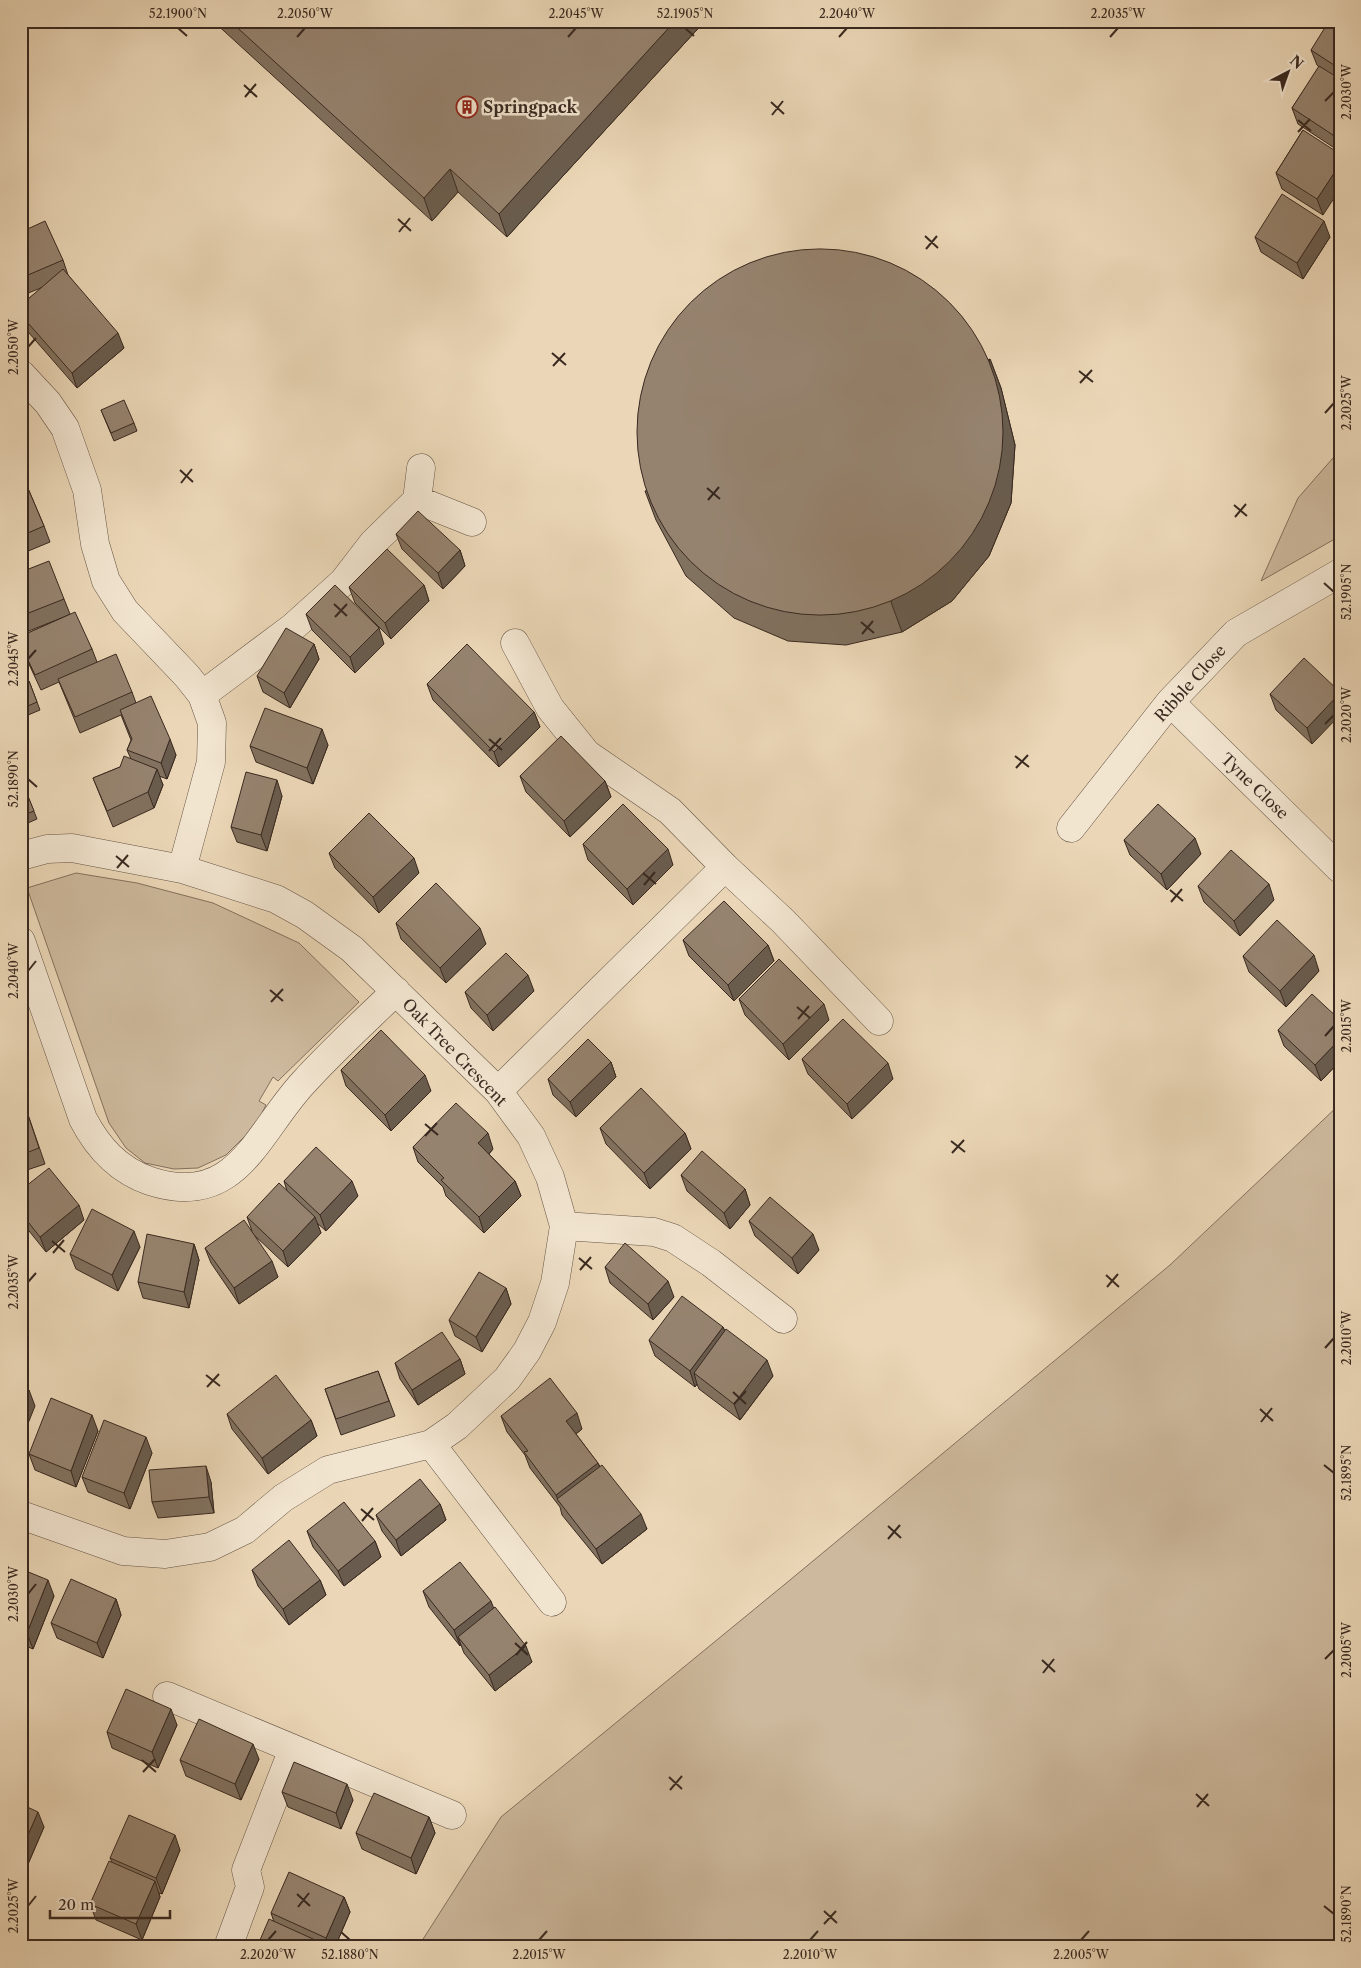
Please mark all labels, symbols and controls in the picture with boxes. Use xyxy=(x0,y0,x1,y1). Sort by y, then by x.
text: 52.1900°N xyxy=(149,6,207,21)
text: 2.2050°W xyxy=(277,6,334,21)
text: 2.2045°W xyxy=(548,6,604,21)
text: 52.1905°N xyxy=(657,6,713,21)
text: 2.2040°W xyxy=(819,6,876,21)
text: 2.2035°W xyxy=(1091,6,1146,21)
north arrow xyxy=(1264,48,1314,98)
text: N xyxy=(1286,51,1307,73)
text: 2.2030°W xyxy=(1339,63,1354,120)
building icon: Springpack xyxy=(455,95,479,119)
place label: Springpack xyxy=(483,97,577,117)
text: 2.2050°W xyxy=(6,318,21,375)
text: 2.2025°W xyxy=(1339,375,1354,431)
text: 52.1905°N xyxy=(1339,564,1354,620)
text: 2.2045°W xyxy=(6,631,21,687)
street label: Ribble Close xyxy=(1150,640,1230,726)
text: 2.2020°W xyxy=(1339,686,1354,743)
street label: Tyne Close xyxy=(1217,749,1293,823)
text: 52.1890°N xyxy=(6,750,21,808)
text: 2.2040°W xyxy=(6,942,21,999)
street label: Oak Tree Crescent xyxy=(398,994,512,1110)
text: 2.2015°W xyxy=(1339,999,1354,1053)
text: 2.2035°W xyxy=(6,1254,21,1309)
text: 2.2010°W xyxy=(1339,1310,1354,1365)
text: 52.1895°N xyxy=(1339,1445,1354,1501)
text: 2.2030°W xyxy=(6,1565,21,1622)
text: 2.2005°W xyxy=(1339,1621,1354,1678)
text: 2.2025°W xyxy=(6,1878,21,1934)
text: 52.1890°N xyxy=(1339,1885,1354,1943)
scale bar xyxy=(50,1888,170,1920)
text: 20 m xyxy=(58,1895,94,1914)
text: 2.2020°W xyxy=(240,1947,297,1962)
text: 52.1880°N xyxy=(321,1947,379,1962)
text: 2.2015°W xyxy=(512,1947,566,1962)
text: 2.2010°W xyxy=(783,1947,838,1962)
text: 2.2005°W xyxy=(1053,1947,1110,1962)

